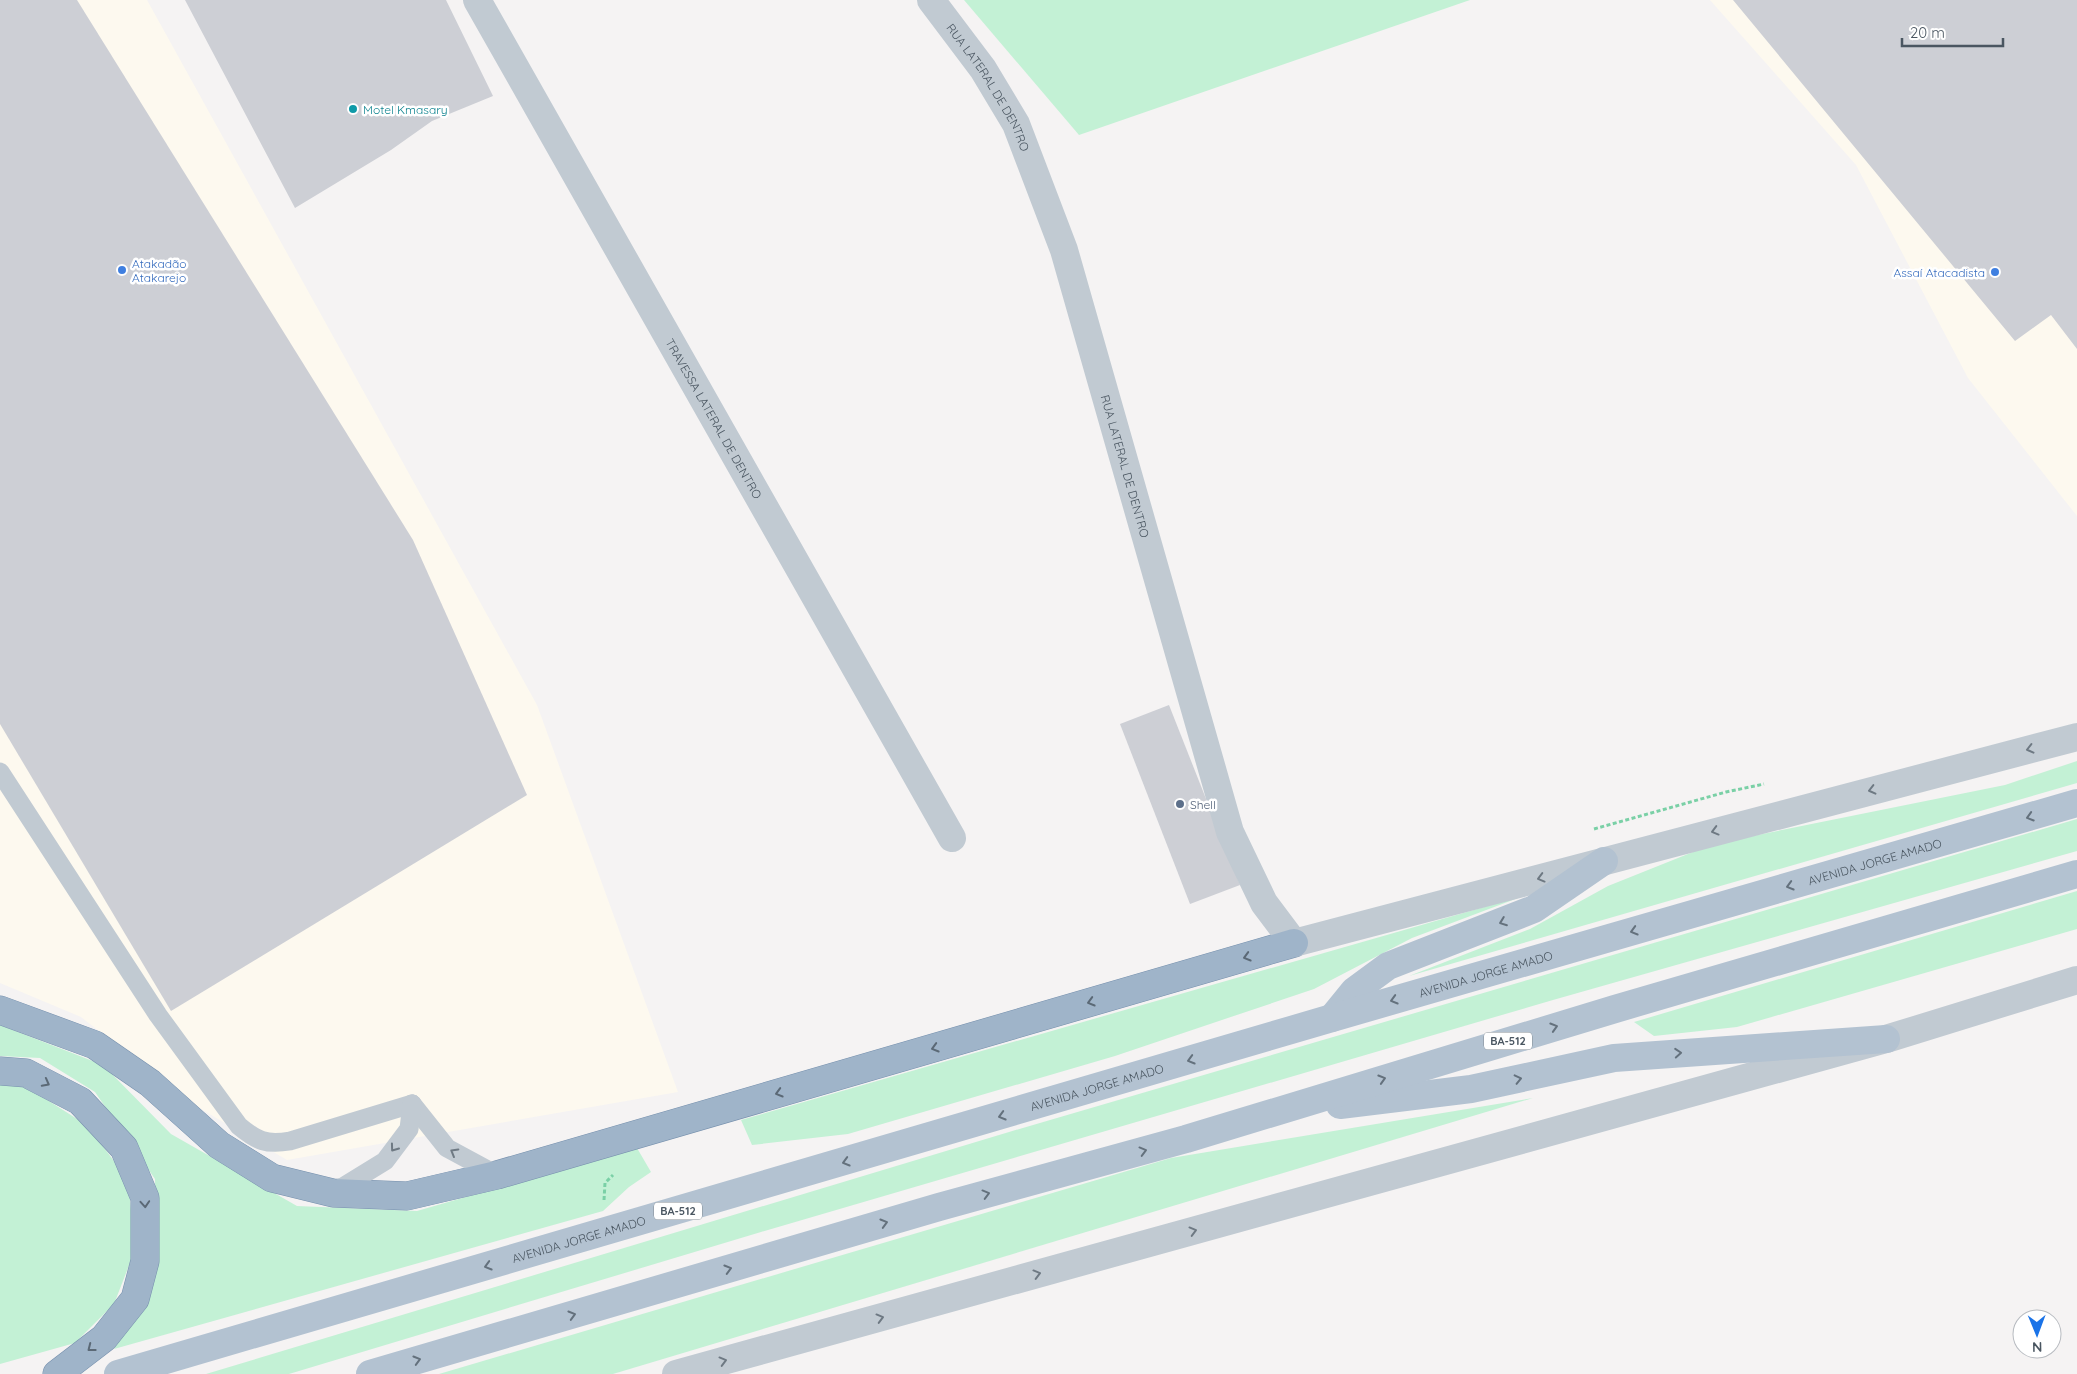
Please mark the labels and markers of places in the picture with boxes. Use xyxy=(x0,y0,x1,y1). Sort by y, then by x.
place label: Motel Kmasary xyxy=(363,102,448,117)
marker: Motel Kmasary xyxy=(347,103,359,115)
place label: Atakadão Atakarejo xyxy=(132,256,186,285)
marker: Atakadão Atakarejo xyxy=(116,264,128,276)
place label: Assaí Atacadista xyxy=(1893,265,1985,280)
marker: Assaí Atacadista xyxy=(1989,266,2001,278)
place label: Shell xyxy=(1190,797,1216,812)
marker: Shell xyxy=(1174,798,1186,810)

